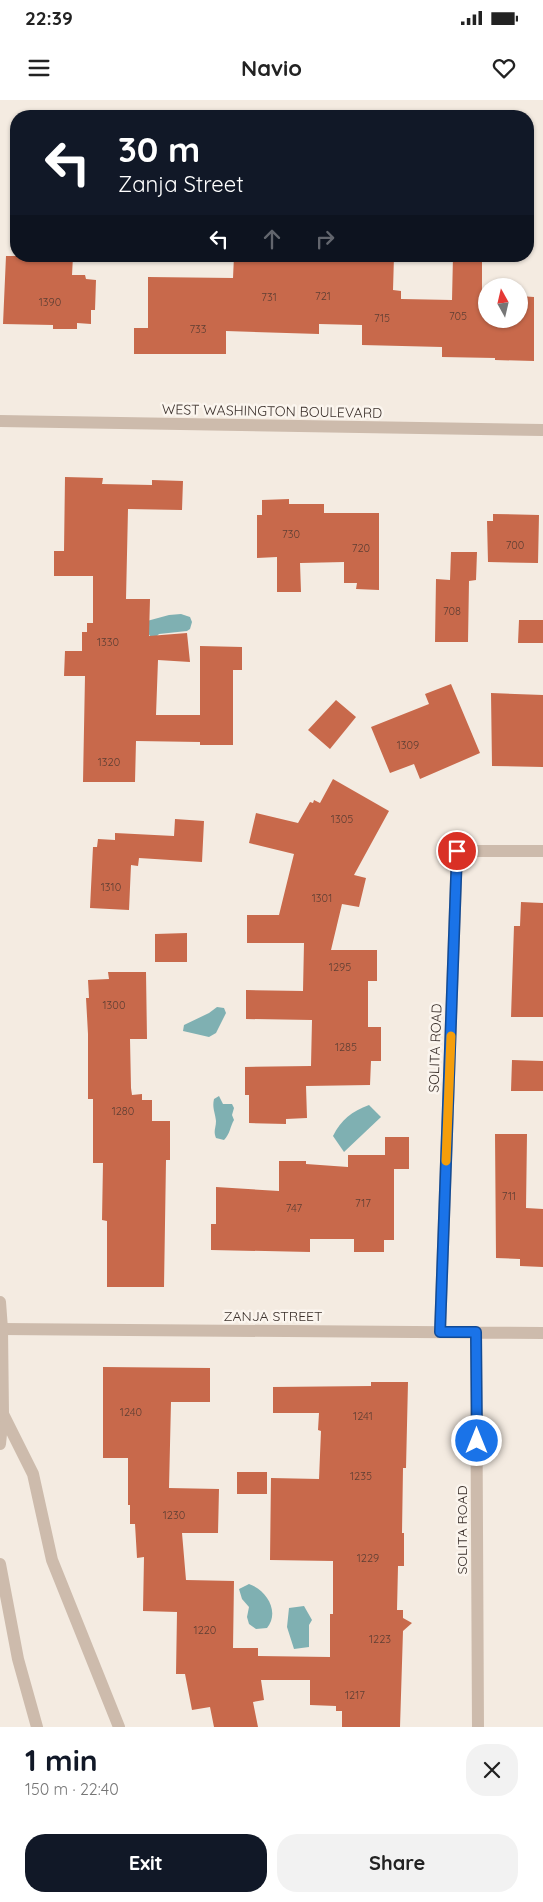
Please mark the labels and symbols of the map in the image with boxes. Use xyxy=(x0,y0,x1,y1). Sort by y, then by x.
north arrow xyxy=(478,278,528,328)
house number: 721 xyxy=(315,289,331,303)
house number: 731 xyxy=(261,290,277,304)
house number: 1390 xyxy=(39,295,61,309)
house number: 705 xyxy=(449,309,467,323)
house number: 715 xyxy=(374,311,390,325)
house number: 733 xyxy=(189,322,207,336)
street label: WEST WASHINGTON BOULEVARD xyxy=(162,400,382,422)
house number: 730 xyxy=(282,527,300,541)
house number: 700 xyxy=(506,538,524,552)
house number: 720 xyxy=(352,541,370,555)
house number: 708 xyxy=(443,604,461,618)
house number: 1330 xyxy=(97,635,119,649)
house number: 1309 xyxy=(397,738,419,752)
house number: 1320 xyxy=(98,755,120,769)
house number: 1305 xyxy=(331,812,353,826)
pin xyxy=(436,830,478,872)
house number: 1310 xyxy=(101,880,121,894)
house number: 1301 xyxy=(312,891,332,905)
house number: 1295 xyxy=(329,960,351,974)
house number: 1300 xyxy=(103,998,125,1012)
street label: SOLITA ROAD xyxy=(424,1003,446,1093)
house number: 1285 xyxy=(335,1040,357,1054)
house number: 1280 xyxy=(112,1104,134,1118)
house number: 711 xyxy=(502,1189,516,1203)
house number: 717 xyxy=(355,1196,371,1210)
house number: 747 xyxy=(286,1201,303,1215)
street label: ZANJA STREET xyxy=(223,1307,323,1325)
house number: 1240 xyxy=(120,1405,142,1419)
house number: 1241 xyxy=(353,1409,373,1423)
position arrow xyxy=(450,1414,502,1466)
house number: 1235 xyxy=(350,1469,372,1483)
street label: SOLITA ROAD xyxy=(453,1485,471,1575)
house number: 1230 xyxy=(163,1508,185,1522)
house number: 1229 xyxy=(357,1551,379,1565)
house number: 1220 xyxy=(194,1623,216,1637)
house number: 1223 xyxy=(369,1632,391,1646)
house number: 1217 xyxy=(345,1688,365,1702)

